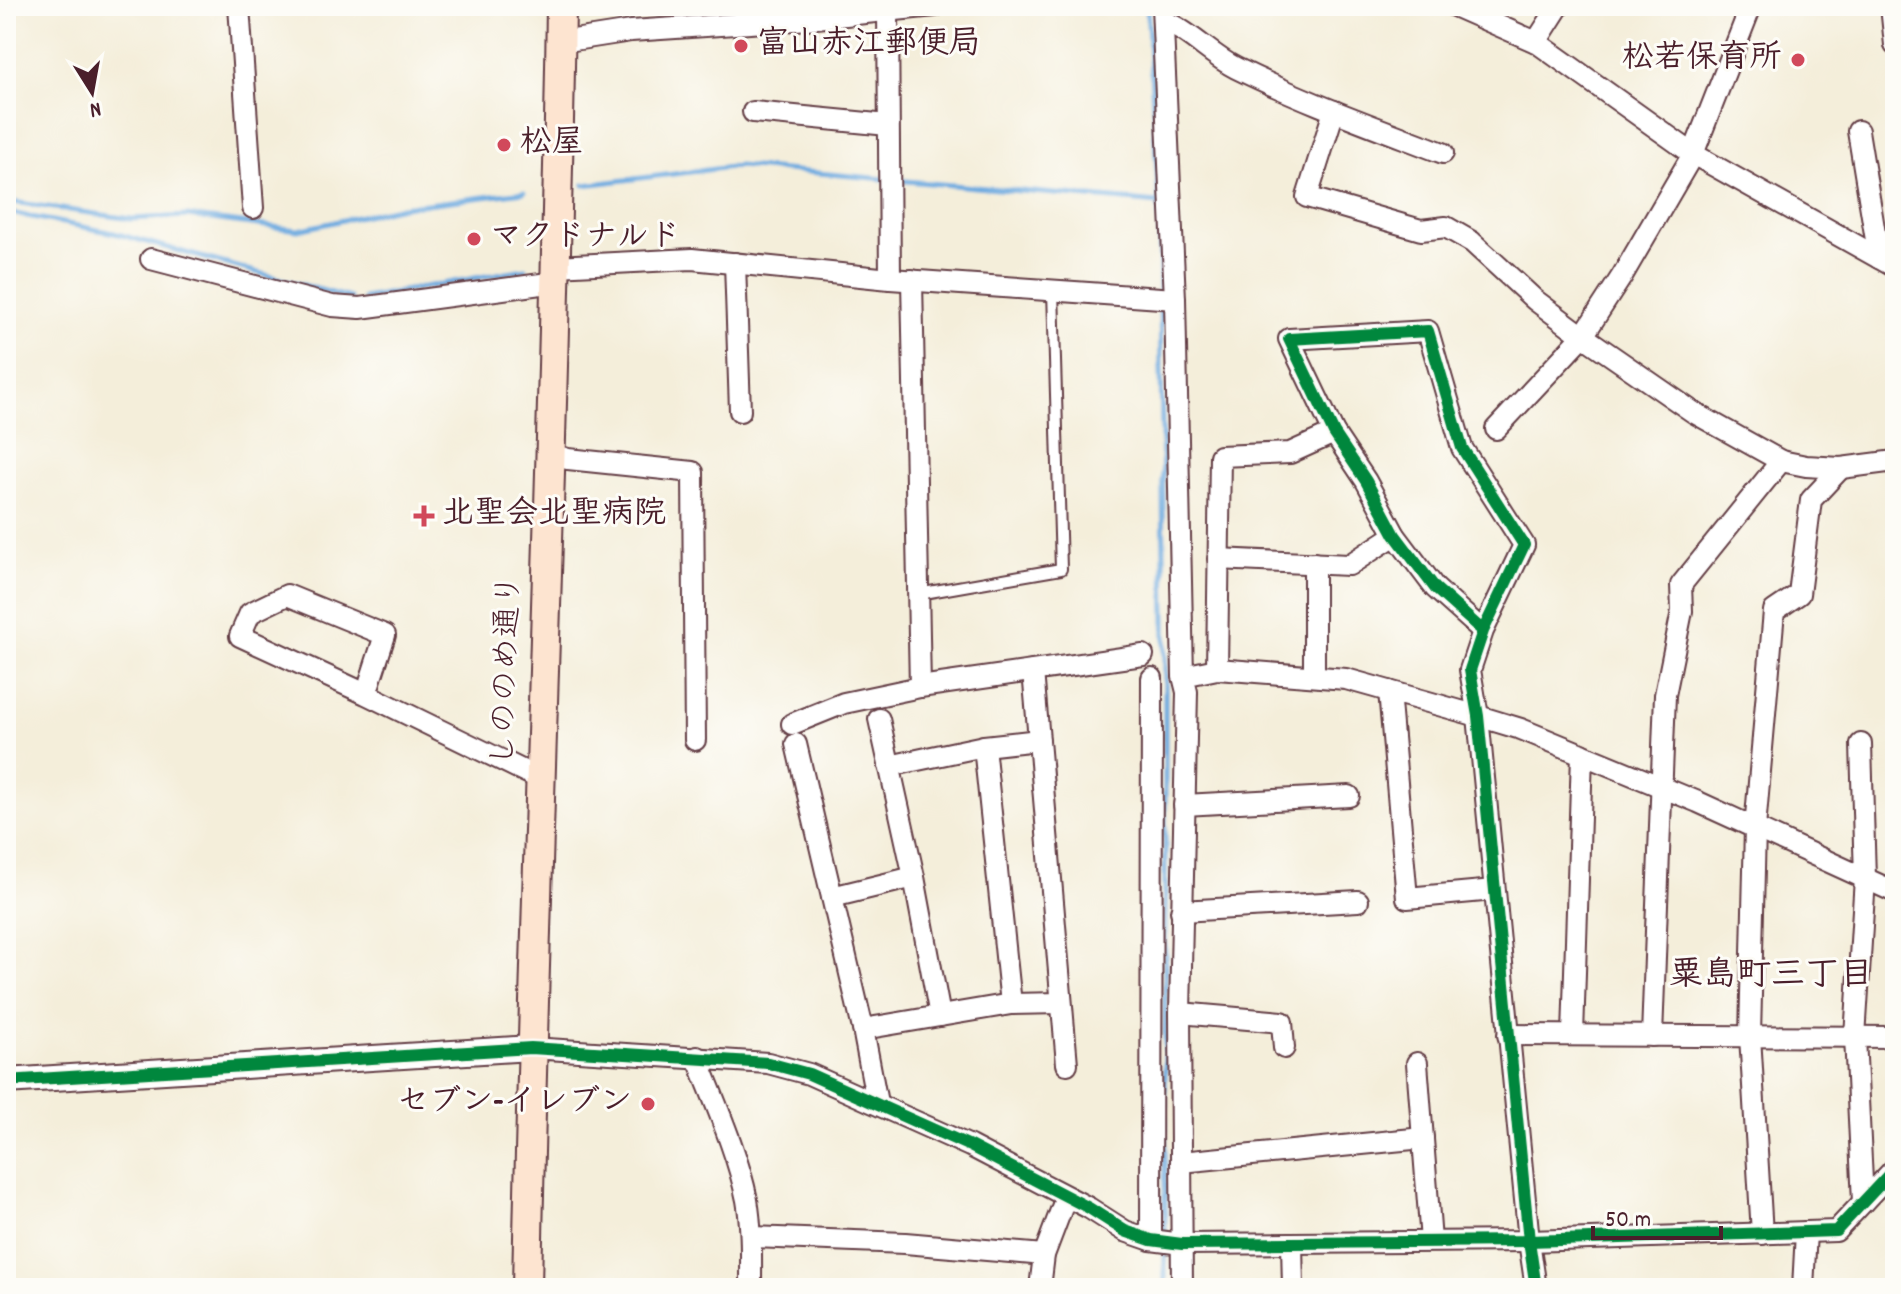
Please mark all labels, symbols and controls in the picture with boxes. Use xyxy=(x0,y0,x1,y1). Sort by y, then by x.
place label: 富山赤江郵便局 xyxy=(757,23,981,69)
marker: 富山赤江郵便局 xyxy=(732,37,750,55)
place label: 松若保育所 xyxy=(1622,37,1782,83)
marker: 松若保育所 xyxy=(1789,51,1807,69)
north arrow xyxy=(52,52,132,132)
text: N xyxy=(87,92,103,124)
place label: 松屋 xyxy=(520,122,584,168)
marker: 松屋 xyxy=(495,136,513,154)
place label: マクドナルド xyxy=(490,216,681,262)
marker: マクドナルド xyxy=(465,230,483,248)
place label: 北聖会北聖病院 xyxy=(442,493,666,539)
marker: 北聖会北聖病院 xyxy=(413,505,435,527)
street label: しののめ通り xyxy=(483,573,535,767)
district label: 粟島町三丁目 xyxy=(1669,953,1873,1002)
place label: セブン-イレブン xyxy=(397,1081,632,1127)
marker: セブン-イレブン xyxy=(639,1095,657,1113)
scale bar xyxy=(1593,1190,1721,1240)
text: 50 m xyxy=(1605,1204,1651,1238)

